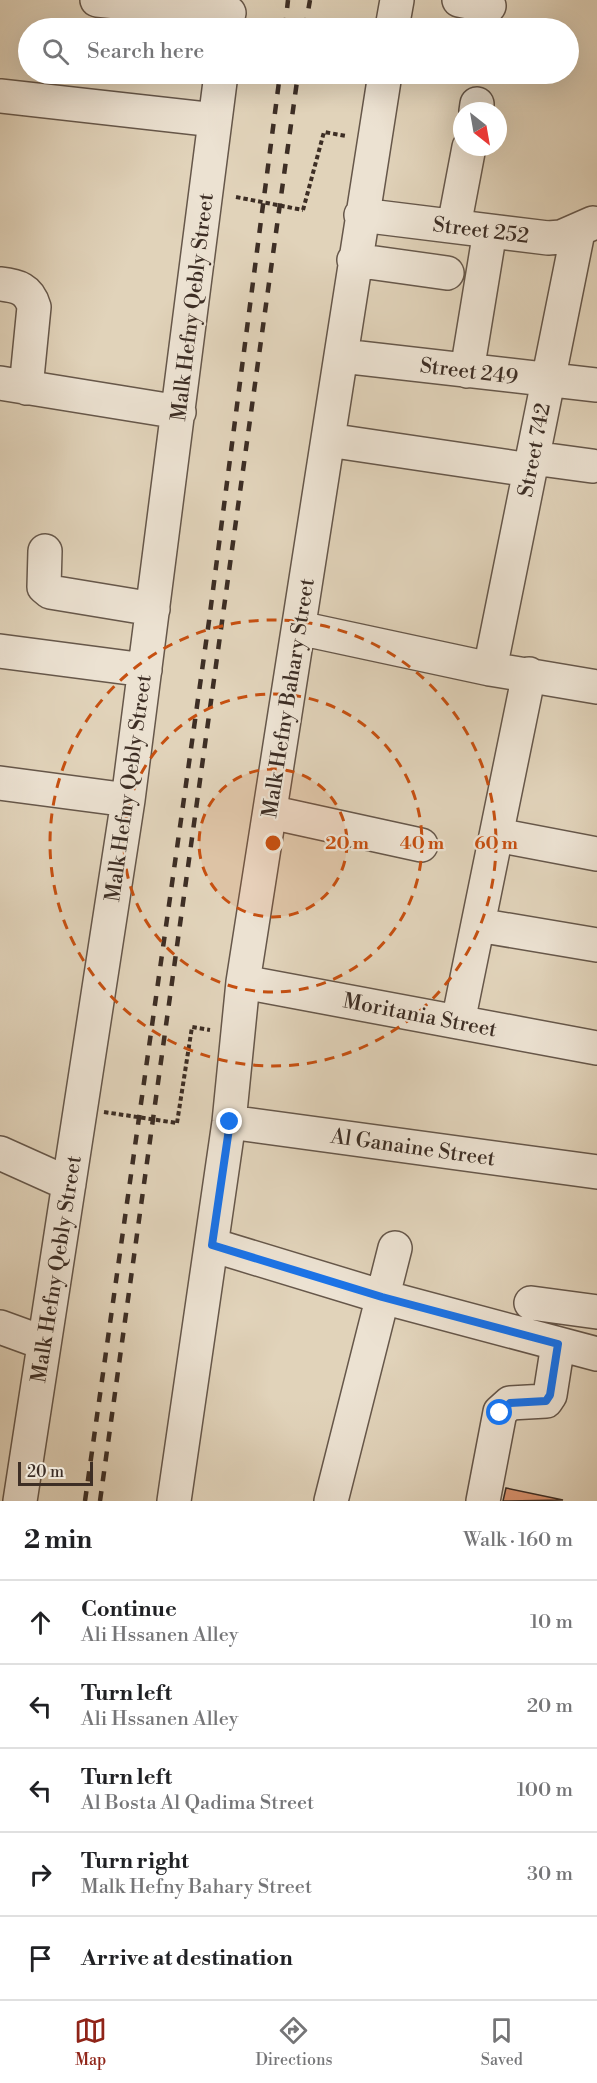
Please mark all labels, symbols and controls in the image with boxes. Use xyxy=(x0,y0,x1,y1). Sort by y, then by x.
search box xyxy=(18,18,579,84)
icon: search xyxy=(39,35,72,68)
text: Search here xyxy=(87,38,204,65)
north arrow xyxy=(453,102,507,156)
street label: Malk Hefny Qebly Street xyxy=(166,191,220,423)
street label: Street 252 xyxy=(431,212,531,250)
street label: Street 249 xyxy=(418,353,519,391)
street label: Street 742 xyxy=(513,401,557,499)
street label: Malk Hefny Bahary Street xyxy=(257,576,321,820)
street label: Malk Hefny Qebly Street xyxy=(100,672,158,904)
text: 20 m xyxy=(325,832,369,855)
text: 40 m xyxy=(400,832,445,855)
text: 60 m xyxy=(474,832,518,855)
centre of rings xyxy=(263,833,283,853)
street label: Moritania Street xyxy=(341,988,500,1044)
route end xyxy=(216,1108,242,1134)
street label: Al Ganaine Street xyxy=(328,1123,497,1172)
street label: Malk Hefny Qebly Street xyxy=(26,1153,88,1385)
route start xyxy=(486,1399,512,1425)
scale bar xyxy=(18,1459,93,1486)
text: 20 m xyxy=(27,1462,64,1482)
text: 2 min xyxy=(24,1524,92,1556)
text: Walk · 160 m xyxy=(463,1528,573,1553)
text: Continue xyxy=(81,1596,177,1623)
icon: ahead xyxy=(24,1606,57,1639)
text: 10 m xyxy=(530,1610,573,1635)
text: Ali Hssanen Alley xyxy=(81,1623,238,1648)
text: Turn left xyxy=(81,1680,172,1707)
icon: left xyxy=(24,1690,57,1723)
text: 20 m xyxy=(527,1694,573,1719)
text: Ali Hssanen Alley xyxy=(81,1707,238,1732)
text: Turn left xyxy=(81,1764,172,1791)
icon: left xyxy=(24,1774,57,1807)
text: 100 m xyxy=(517,1778,573,1803)
text: Al Bosta Al Qadima Street xyxy=(81,1791,314,1816)
text: Turn right xyxy=(81,1848,189,1875)
icon: right xyxy=(24,1858,57,1891)
text: 30 m xyxy=(527,1862,573,1887)
text: Malk Hefny Bahary Street xyxy=(81,1875,312,1900)
icon: arrive xyxy=(24,1942,57,1975)
text: Arrive at destination xyxy=(81,1945,293,1972)
tab: Map xyxy=(74,2014,107,2070)
tab: Directions xyxy=(255,2014,333,2070)
tab: Saved xyxy=(481,2014,523,2070)

